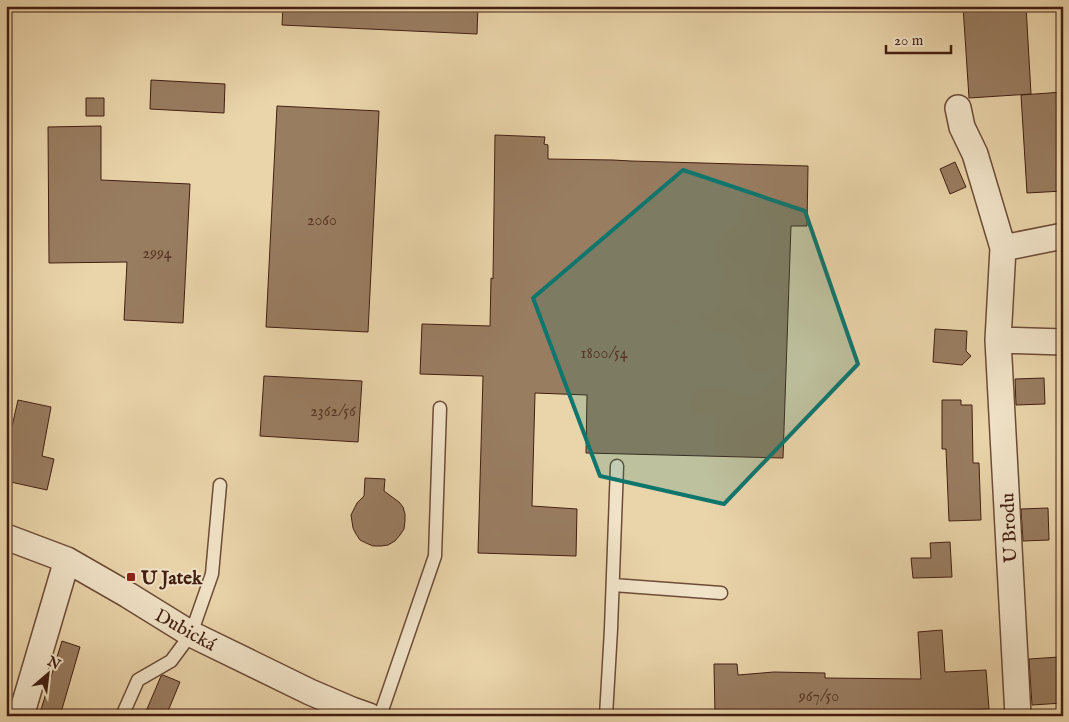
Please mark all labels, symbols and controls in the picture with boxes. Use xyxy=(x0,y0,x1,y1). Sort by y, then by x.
scale bar xyxy=(886,22,952,54)
text: 20 m xyxy=(894,31,924,50)
house number: 2060 xyxy=(307,211,337,231)
house number: 2994 xyxy=(142,244,172,264)
house number: 1800/54 xyxy=(581,344,628,364)
house number: 2362/56 xyxy=(310,402,356,422)
street label: U Brodu xyxy=(996,492,1024,563)
place label: U Jatek xyxy=(140,567,203,591)
marker: U Jatek xyxy=(125,571,137,583)
street label: Dubická xyxy=(150,604,221,658)
north arrow xyxy=(22,650,72,700)
text: N xyxy=(43,652,63,674)
house number: 967/50 xyxy=(798,687,839,707)

